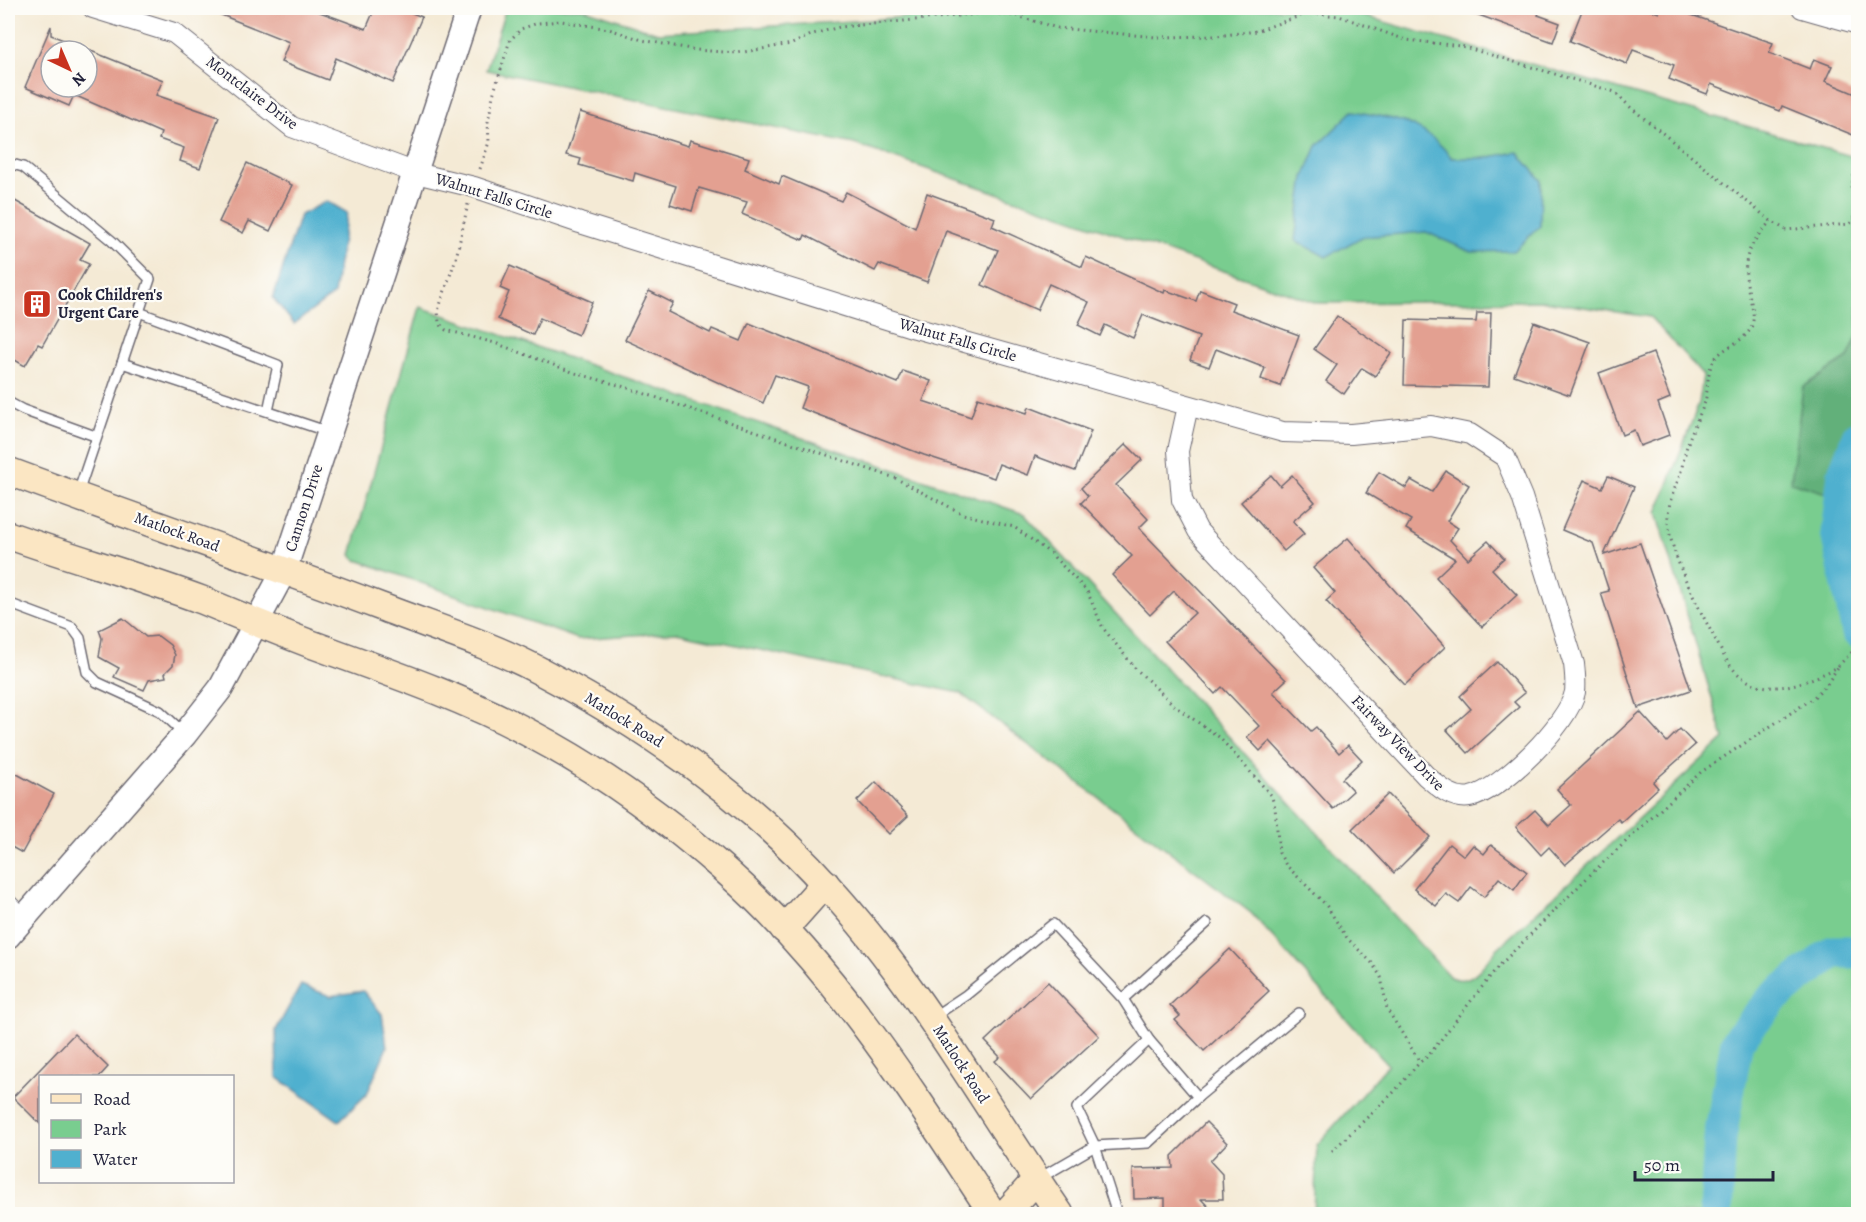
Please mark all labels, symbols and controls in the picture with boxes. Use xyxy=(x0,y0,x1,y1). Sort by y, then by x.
north arrow xyxy=(39,39,99,99)
street label: Montclaire Drive xyxy=(201,51,303,135)
text: N xyxy=(67,67,91,91)
street label: Walnut Falls Circle xyxy=(432,167,555,224)
place label: Cook Children's Urgent Care xyxy=(58,284,163,324)
building icon: Cook Children's Urgent Care xyxy=(21,288,53,320)
street label: Walnut Falls Circle xyxy=(896,312,1019,367)
street label: Cannon Drive xyxy=(280,461,328,555)
street label: Matlock Road xyxy=(131,506,223,558)
street label: Matlock Road xyxy=(580,687,668,753)
street label: Fairway View Drive xyxy=(1346,690,1450,796)
street label: Matlock Road xyxy=(927,1021,995,1108)
legend xyxy=(39,1075,234,1183)
text: Road xyxy=(93,1087,131,1111)
text: Park xyxy=(93,1117,127,1141)
scale bar xyxy=(1635,1144,1773,1182)
text: Water xyxy=(92,1147,138,1171)
text: 50 m xyxy=(1644,1153,1680,1177)

